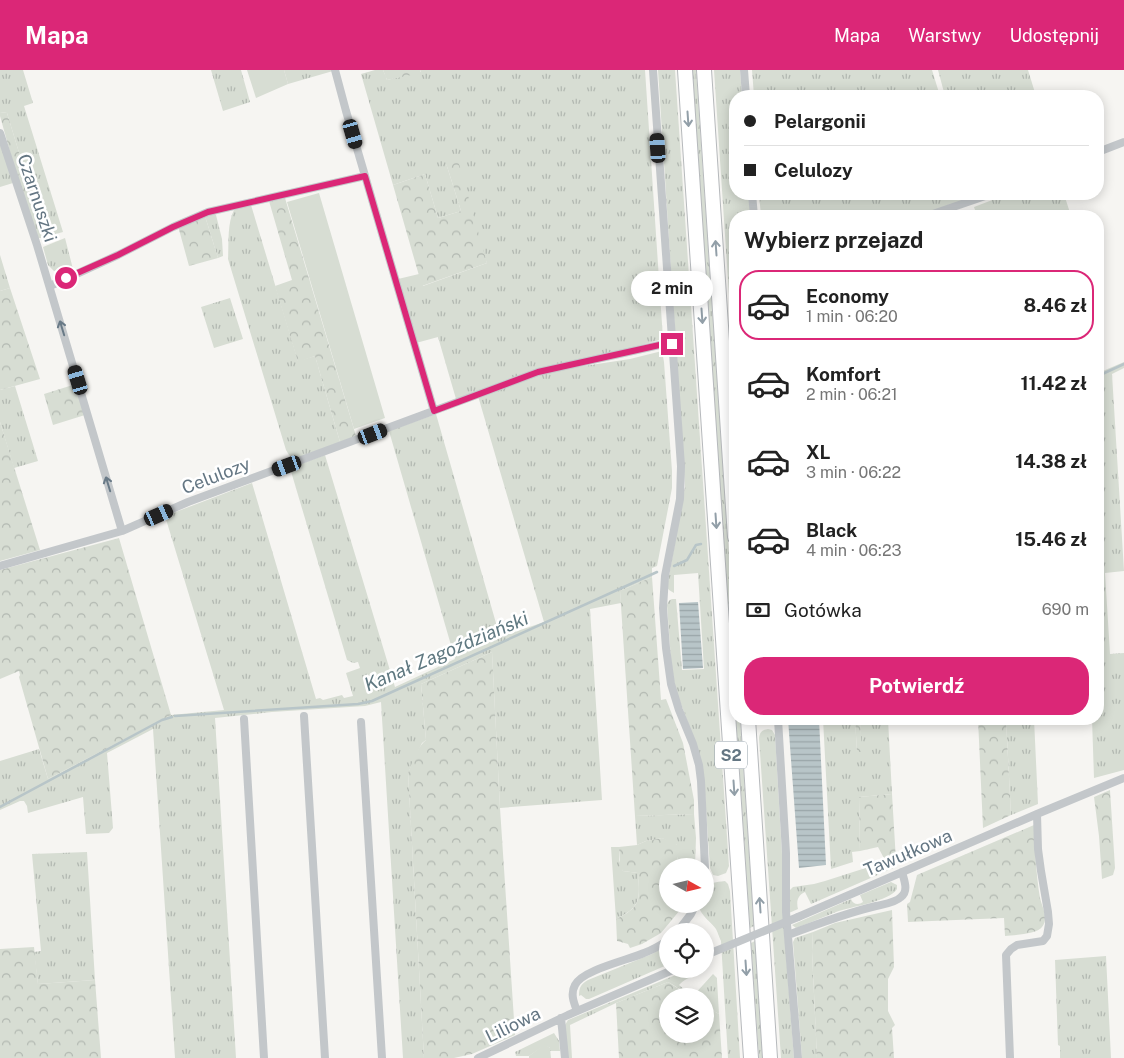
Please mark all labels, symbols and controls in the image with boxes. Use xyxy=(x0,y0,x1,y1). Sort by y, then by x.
text: Mapa xyxy=(25,21,89,49)
text: Mapa xyxy=(834,25,880,46)
text: Warstwy xyxy=(908,25,981,46)
text: Udostępnij xyxy=(1009,25,1099,46)
one-way arrow xyxy=(684,110,693,126)
text: Pelargonii xyxy=(774,110,866,132)
car xyxy=(341,118,364,150)
car xyxy=(649,133,666,163)
street label: Czarnuszki xyxy=(13,151,62,244)
text: Celulozy xyxy=(774,159,853,181)
text: Wybierz przejazd xyxy=(744,227,924,253)
one-way arrow xyxy=(711,241,720,257)
route start xyxy=(55,267,77,289)
callout: 2 min xyxy=(631,272,713,306)
text: 2 min xyxy=(651,279,693,298)
icon: car xyxy=(746,283,791,328)
text: Economy xyxy=(806,285,889,307)
text: 8.46 zł xyxy=(1023,294,1087,316)
one-way arrow xyxy=(697,307,706,323)
text: 1 min · 06:20 xyxy=(806,307,898,326)
one-way arrow xyxy=(57,320,67,336)
route end xyxy=(661,333,683,355)
icon: car xyxy=(746,361,791,406)
car xyxy=(66,363,89,397)
text: Komfort xyxy=(806,363,881,385)
text: 11.42 zł xyxy=(1020,372,1087,394)
text: 2 min · 06:21 xyxy=(806,385,898,404)
car xyxy=(356,422,389,446)
icon: car xyxy=(746,439,791,484)
text: XL xyxy=(806,441,831,463)
text: 14.38 zł xyxy=(1015,450,1087,472)
street label: Celulozy xyxy=(179,453,253,498)
car xyxy=(270,454,303,478)
text: 3 min · 06:22 xyxy=(806,463,901,482)
one-way arrow xyxy=(103,476,113,492)
car xyxy=(142,502,175,528)
one-way arrow xyxy=(711,513,720,529)
icon: car xyxy=(746,517,791,562)
text: Black xyxy=(806,519,857,541)
text: 15.46 zł xyxy=(1015,528,1087,550)
text: 4 min · 06:23 xyxy=(806,541,902,560)
icon: cash xyxy=(744,596,772,624)
text: Gotówka xyxy=(784,599,862,621)
text: 690 m xyxy=(1042,600,1089,619)
water label: Kanał Zagoździański xyxy=(361,606,532,696)
button: Potwierdź xyxy=(744,657,1089,715)
road number: S2 xyxy=(715,742,747,768)
one-way arrow xyxy=(729,780,738,796)
street label: Tawułkowa xyxy=(861,825,955,881)
north arrow xyxy=(659,858,714,912)
map controls xyxy=(659,858,714,1043)
one-way arrow xyxy=(755,897,765,913)
button: locate xyxy=(659,923,714,978)
one-way arrow xyxy=(741,960,750,976)
button: layers xyxy=(659,988,714,1043)
street label: Liliowa xyxy=(482,1002,544,1047)

